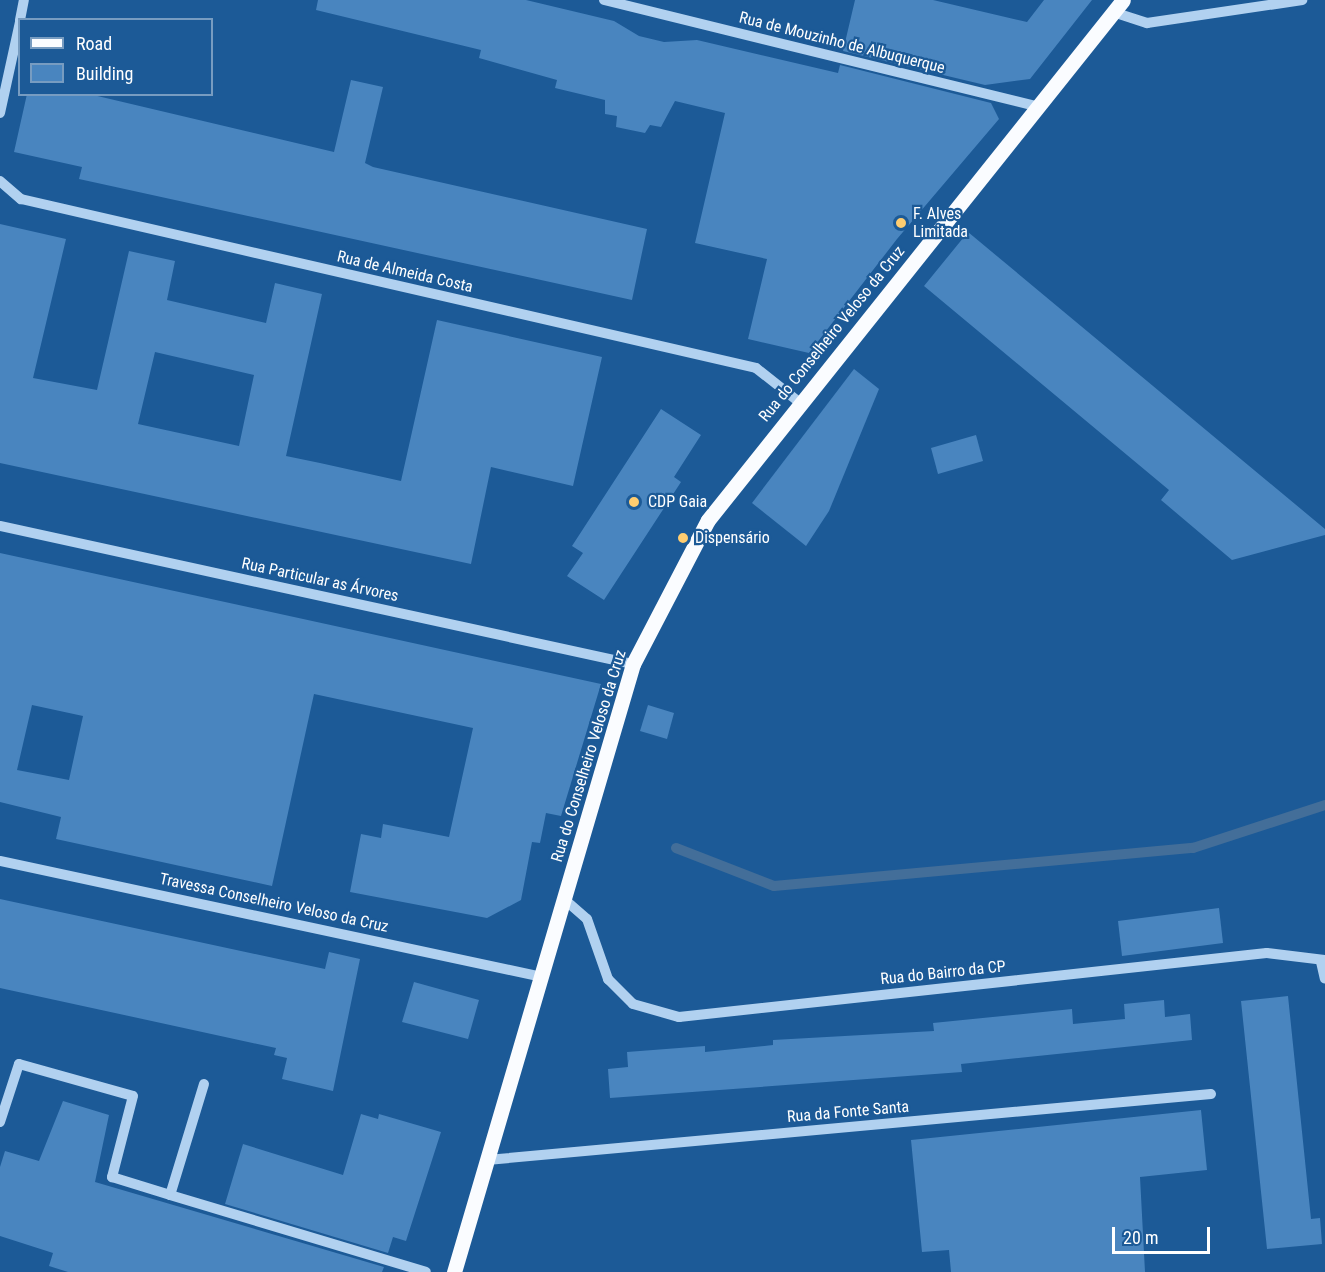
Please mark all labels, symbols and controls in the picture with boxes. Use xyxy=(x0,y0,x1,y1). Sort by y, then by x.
street label: Rua de Mouzinho de Albuquerque xyxy=(737,8,947,78)
legend xyxy=(18,18,213,96)
text: Road xyxy=(76,33,112,54)
text: Building xyxy=(76,63,133,84)
place label: F. Alves Limitada xyxy=(913,204,968,242)
marker: F. Alves Limitada xyxy=(894,216,908,230)
street label: Rua do Conselheiro Veloso da Cruz xyxy=(755,242,909,426)
street label: Rua de Almeida Costa xyxy=(335,247,475,297)
place label: CDP Gaia xyxy=(648,492,707,512)
marker: CDP Gaia xyxy=(625,493,643,511)
place label: Dispensário xyxy=(695,528,770,548)
marker: Dispensário xyxy=(676,531,690,545)
street label: Rua Particular as Árvores xyxy=(240,554,400,606)
street label: Rua do Conselheiro Veloso da Cruz xyxy=(548,648,630,864)
street label: Travessa Conselheiro Veloso da Cruz xyxy=(158,869,390,937)
street label: Rua do Bairro da CP xyxy=(879,957,1007,989)
street label: Rua da Fonte Santa xyxy=(786,1097,910,1127)
scale bar xyxy=(1115,1215,1212,1253)
text: 20 m xyxy=(1123,1227,1158,1248)

